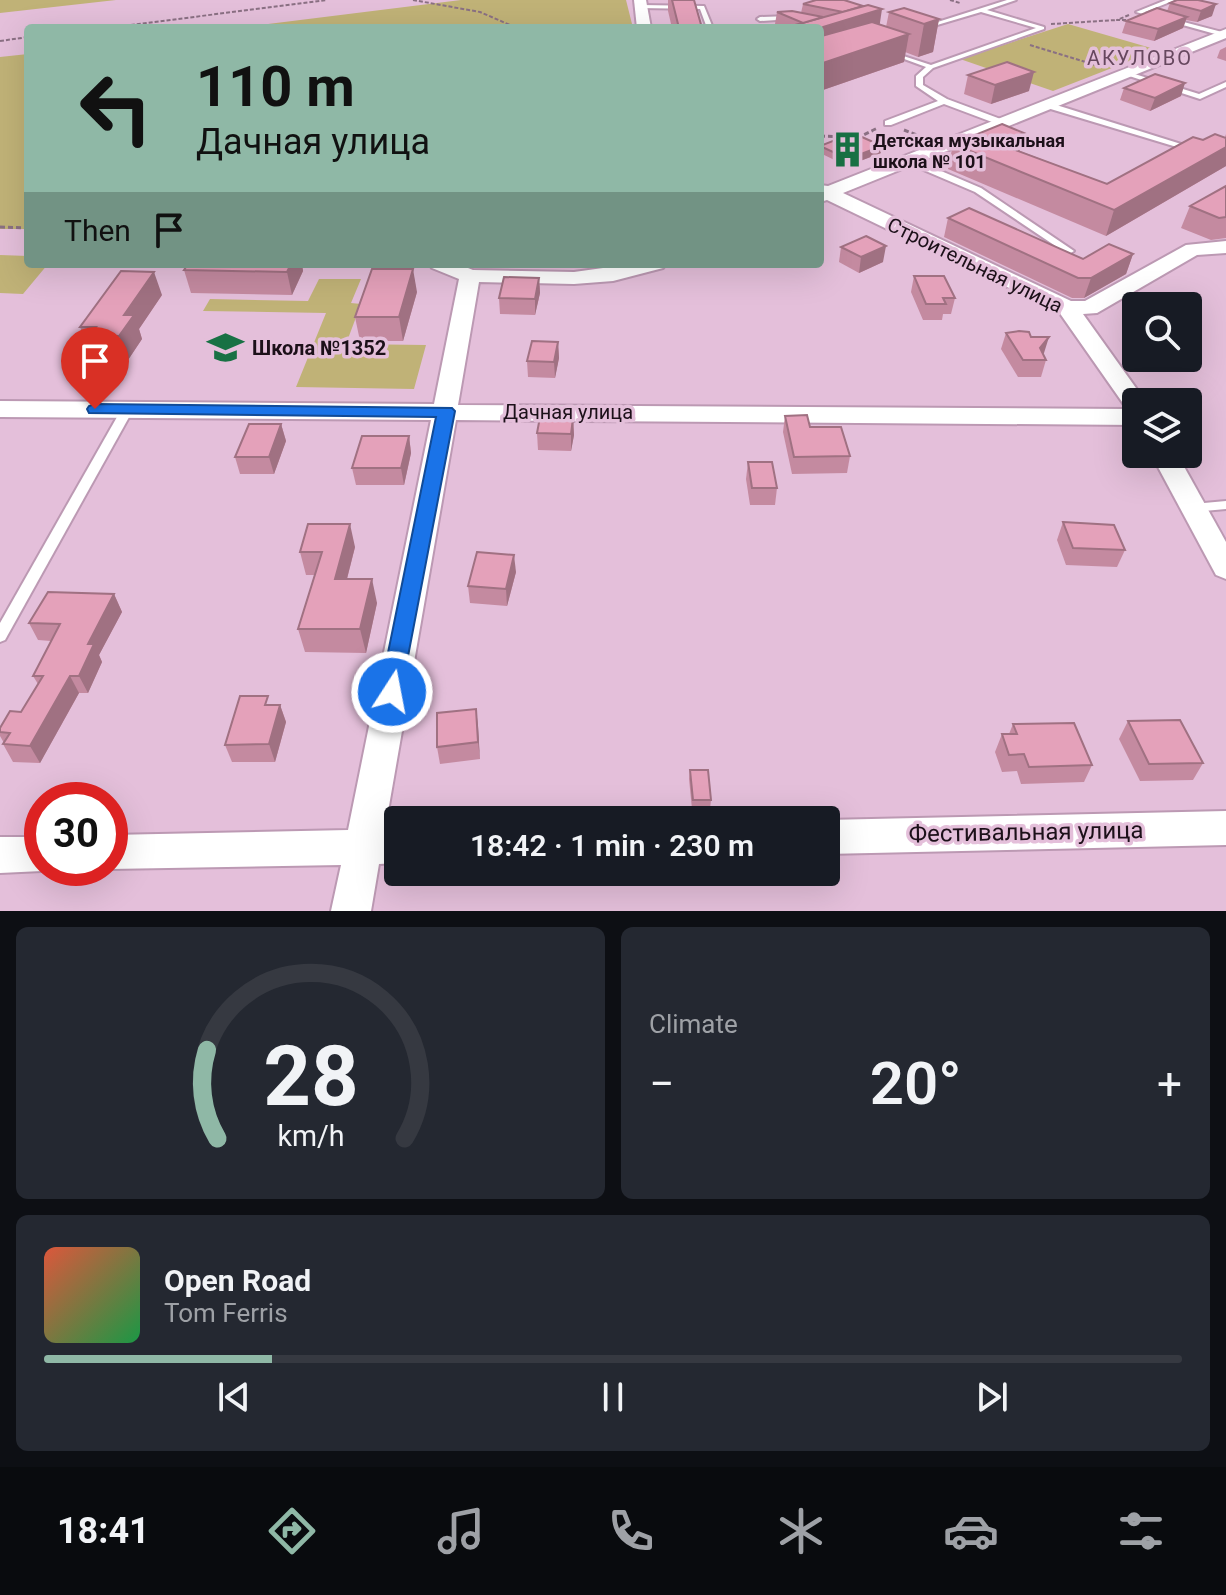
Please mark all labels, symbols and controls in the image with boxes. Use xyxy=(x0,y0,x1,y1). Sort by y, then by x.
district label: АКУЛОВО xyxy=(1087,46,1193,70)
text: 110 m xyxy=(196,54,355,120)
icon: left xyxy=(64,56,168,160)
text: Дачная улица xyxy=(196,121,430,163)
place label: Детская музыкальная школа № 101 xyxy=(873,130,1065,172)
building icon: Детская музыкальная школа № 101 xyxy=(828,131,866,169)
icon: arrive xyxy=(147,208,191,252)
street label: Строительная улица xyxy=(883,212,1067,318)
text: Then xyxy=(64,213,131,248)
map controls xyxy=(1122,292,1202,468)
button: search xyxy=(1122,292,1202,372)
pin xyxy=(61,327,129,409)
school or university icon: Школа №1352 xyxy=(207,329,245,367)
place label: Школа №1352 xyxy=(252,336,386,360)
icon: arrive xyxy=(73,339,117,383)
button: layers xyxy=(1122,388,1202,468)
street label: Дачная улица xyxy=(503,400,633,424)
position arrow xyxy=(350,650,434,734)
speed limit sign: 30 xyxy=(24,782,128,886)
street label: Фестивальная улица xyxy=(908,816,1144,848)
text: 18:42 · 1 min · 230 m xyxy=(470,828,754,863)
text: Climate xyxy=(649,1009,738,1039)
text: 28 xyxy=(263,1028,358,1125)
text: 20° xyxy=(870,1048,961,1119)
text: − xyxy=(649,1058,674,1110)
text: + xyxy=(1157,1058,1182,1110)
text: km/h xyxy=(277,1119,344,1153)
text: Open Road xyxy=(164,1263,311,1298)
text: Tom Ferris xyxy=(164,1298,288,1328)
icon: previous xyxy=(212,1375,256,1419)
icon: pause xyxy=(591,1375,635,1419)
icon: next xyxy=(970,1375,1014,1419)
icon: directions xyxy=(264,1503,320,1559)
icon: music xyxy=(433,1503,489,1559)
icon: phone xyxy=(603,1503,659,1559)
icon: climate xyxy=(773,1503,829,1559)
icon: car xyxy=(943,1503,999,1559)
icon: filters xyxy=(1113,1503,1169,1559)
text: 18:41 xyxy=(57,1510,150,1552)

